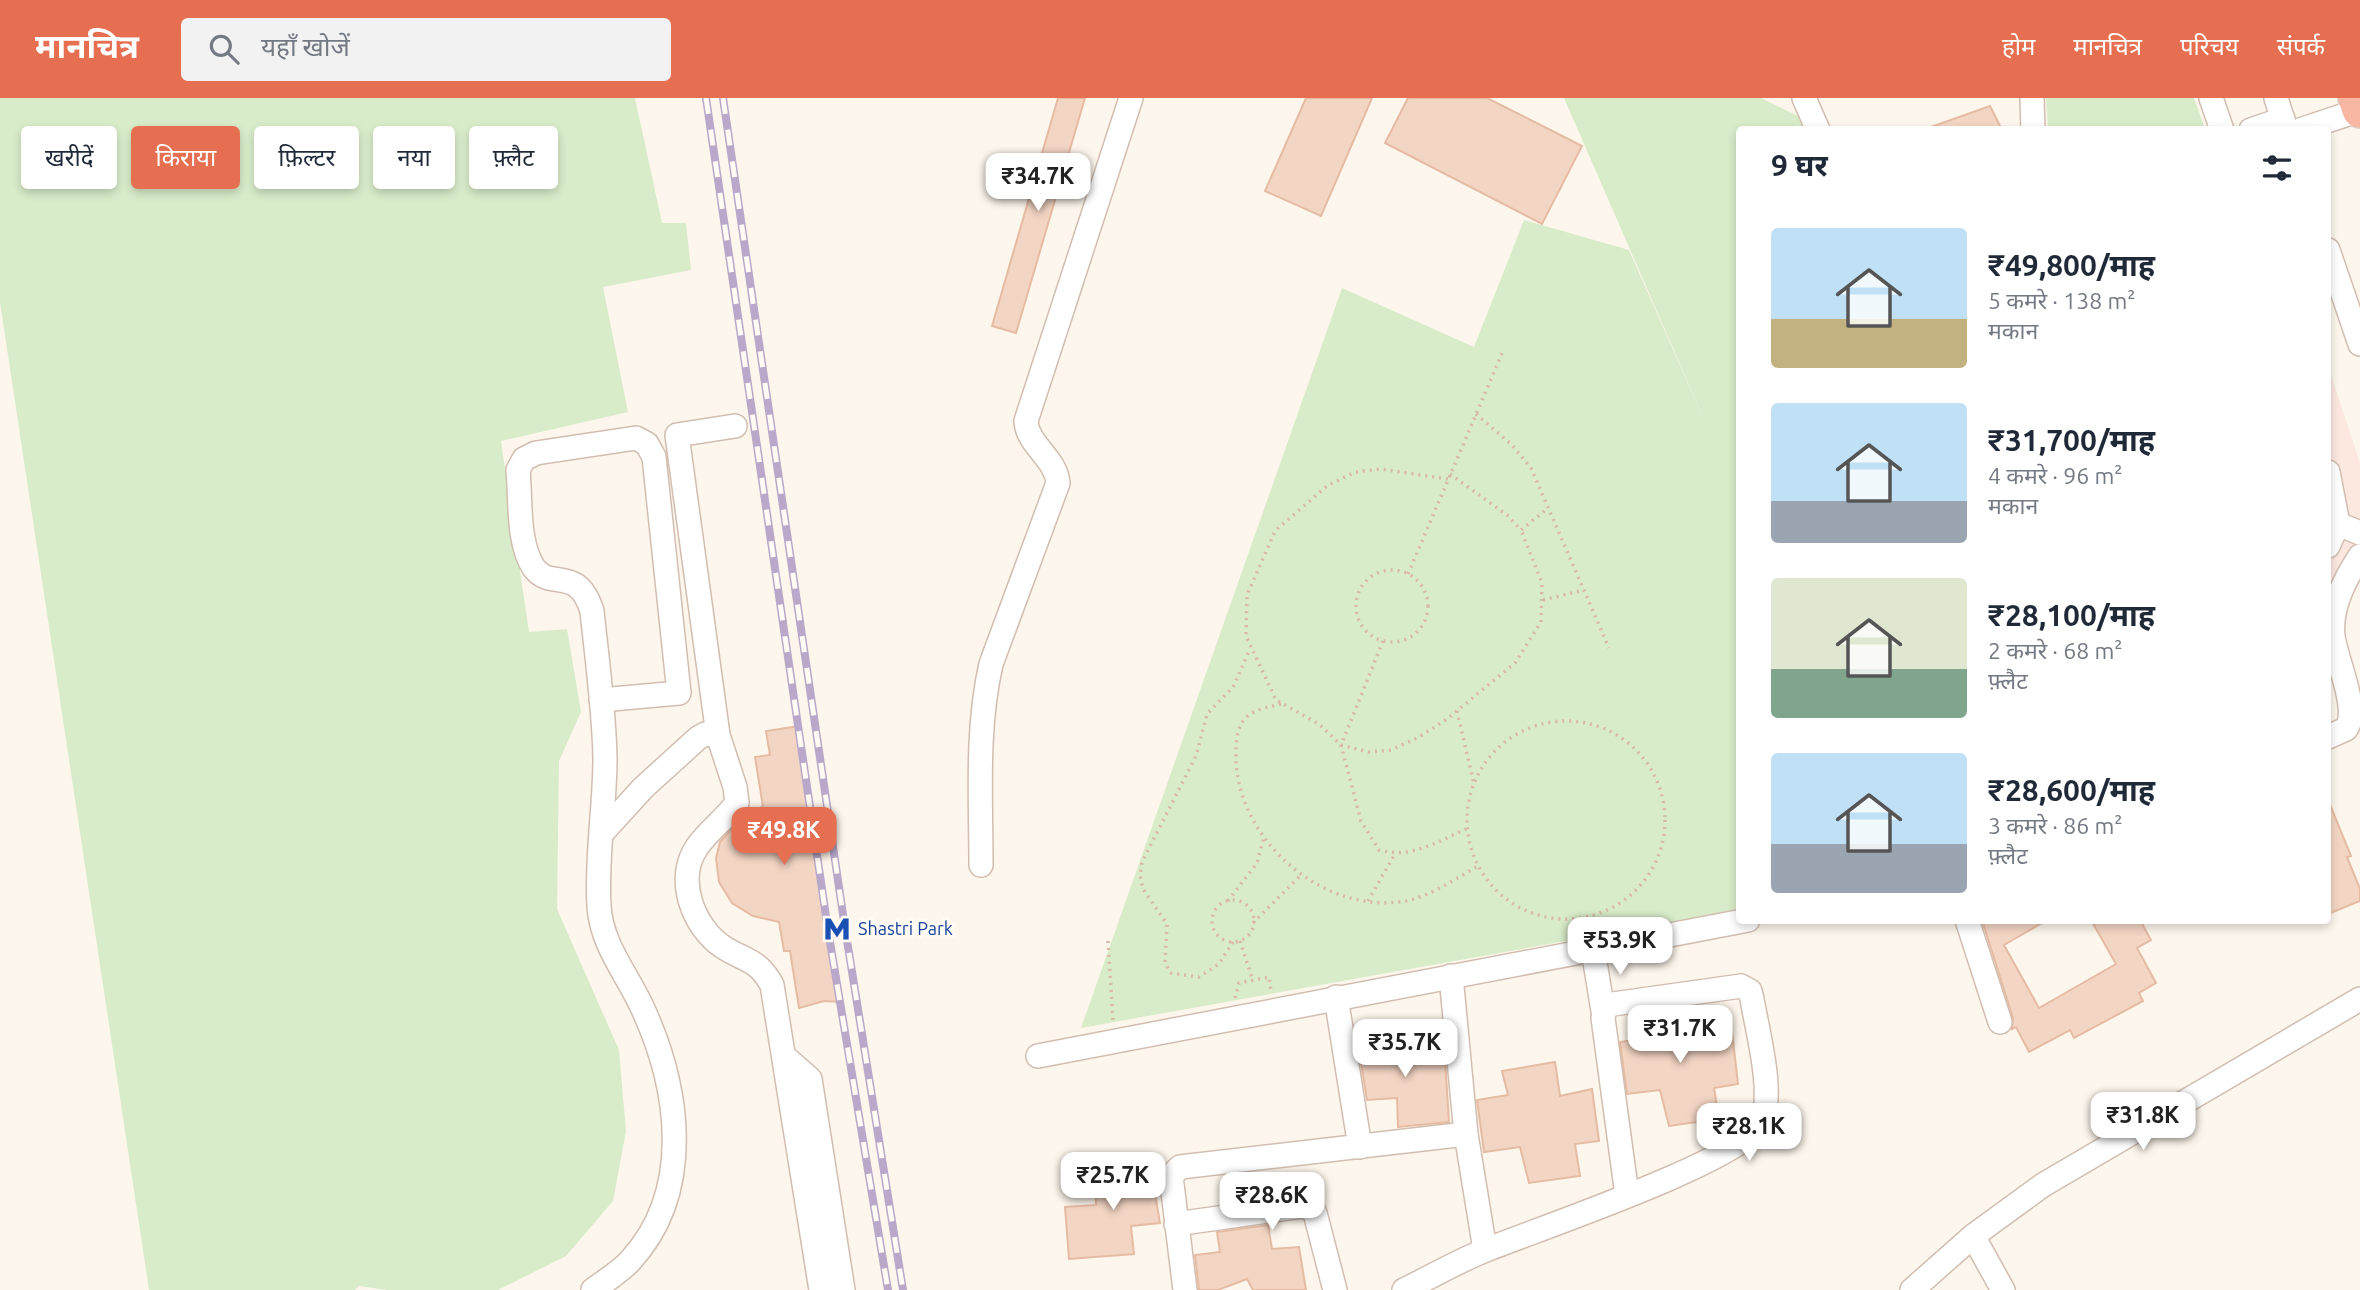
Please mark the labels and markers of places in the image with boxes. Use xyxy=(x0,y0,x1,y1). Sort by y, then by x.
pin: ₹34.7K xyxy=(981,153,1095,213)
pin: ₹49.8K xyxy=(727,808,841,867)
metro station icon: Shastri Park xyxy=(822,914,852,944)
place label: Shastri Park xyxy=(858,918,953,938)
pin: ₹53.9K xyxy=(1563,918,1677,977)
pin: ₹31.7K xyxy=(1623,1006,1737,1065)
pin: ₹35.7K xyxy=(1348,1020,1462,1079)
pin: ₹31.8K xyxy=(2086,1093,2200,1152)
pin: ₹28.1K xyxy=(1692,1104,1806,1163)
pin: ₹25.7K xyxy=(1056,1152,1170,1212)
pin: ₹28.6K xyxy=(1215,1172,1329,1232)

